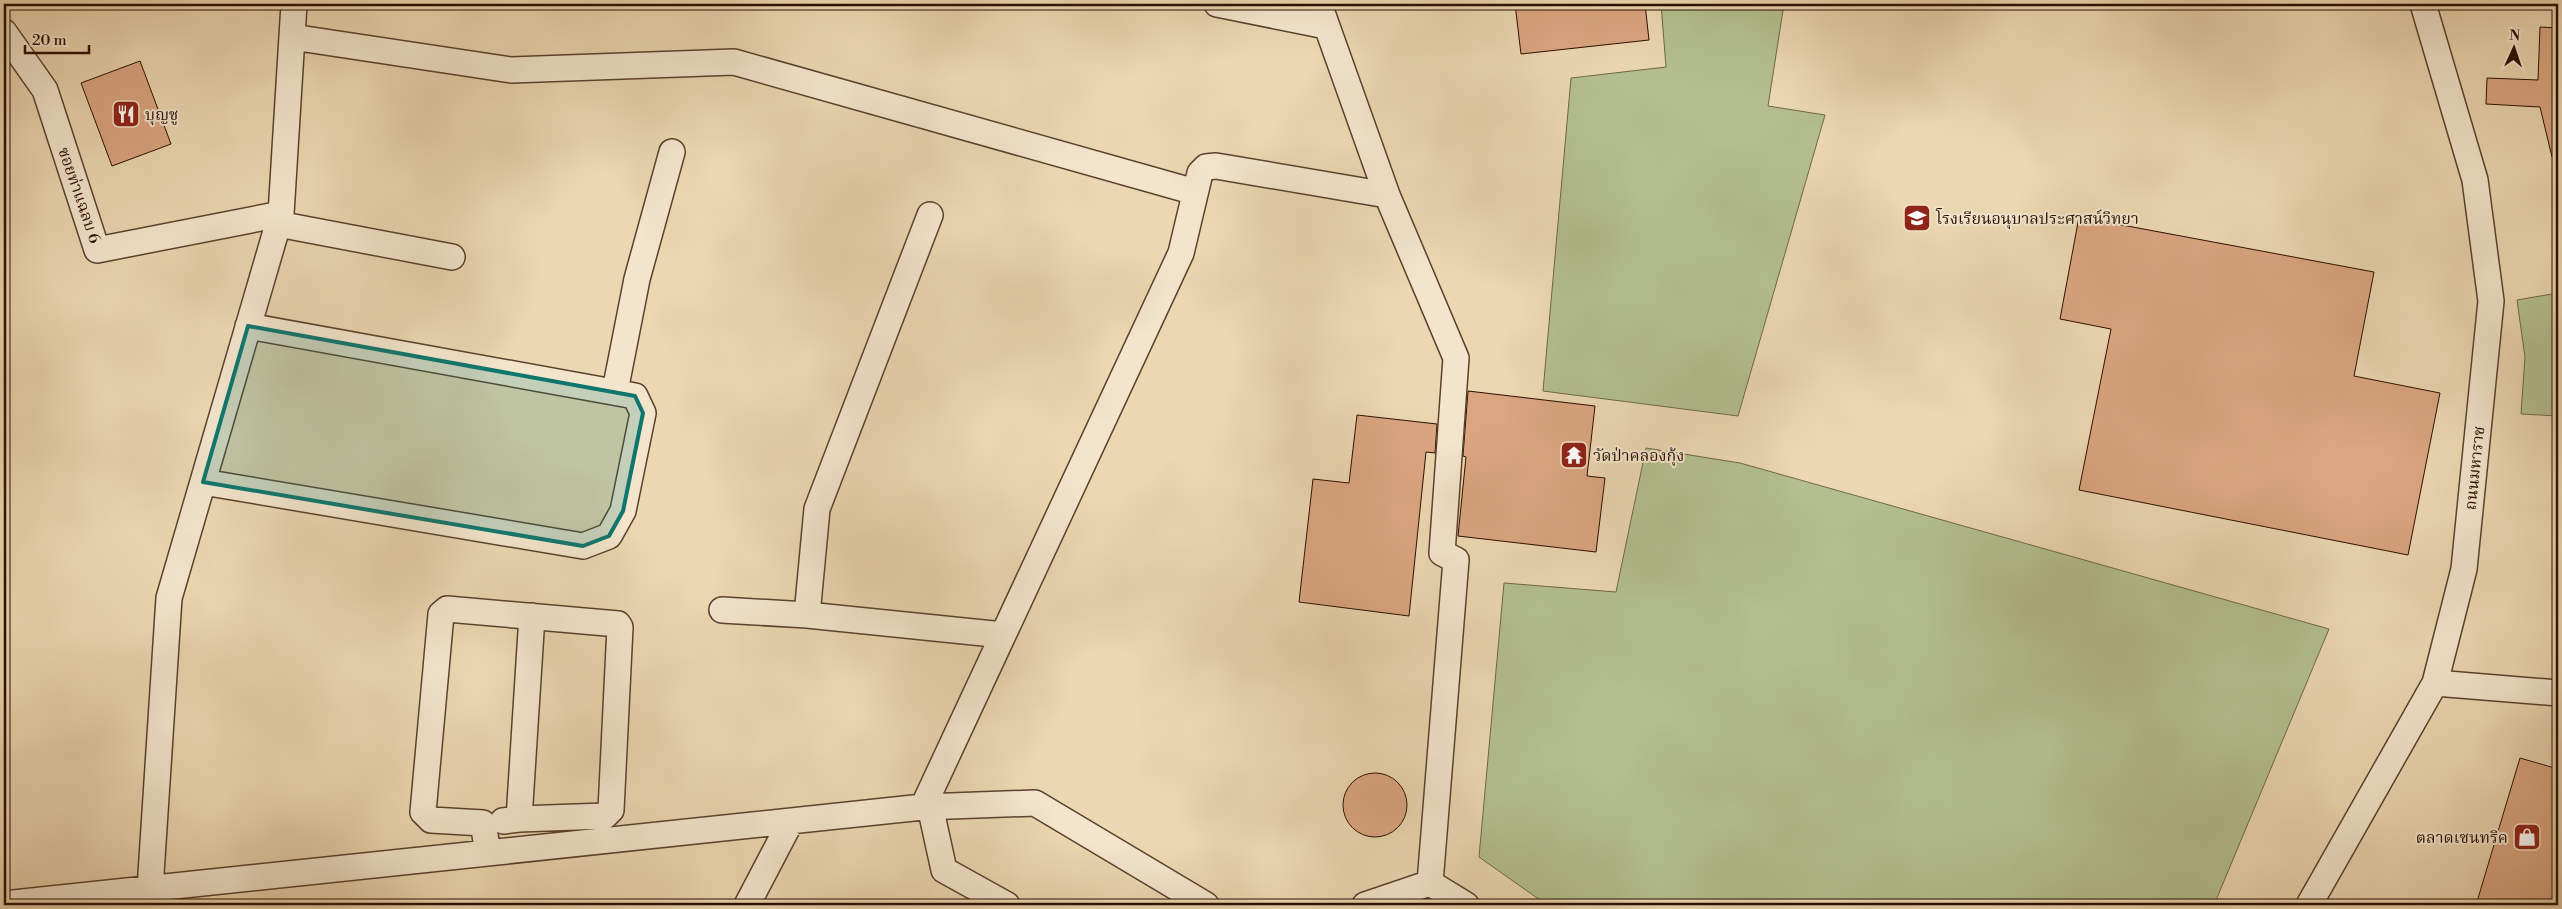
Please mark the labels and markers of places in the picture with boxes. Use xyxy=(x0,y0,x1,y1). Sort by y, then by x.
restaurant icon: บุญชู xyxy=(111,99,141,129)
place label: บุญชู xyxy=(145,105,178,126)
school or university icon: โรงเรียนอนุบาลประศาสน์วิทยา xyxy=(1902,203,1932,233)
place label: โรงเรียนอนุบาลประศาสน์วิทยา xyxy=(1935,208,2139,230)
temple icon: วัดป่าคลองกุ้ง xyxy=(1559,440,1589,470)
place label: วัดป่าคลองกุ้ง xyxy=(1593,446,1684,467)
shop icon: ตลาดเซนทริค xyxy=(2512,822,2542,852)
place label: ตลาดเซนทริค xyxy=(2416,828,2508,848)

